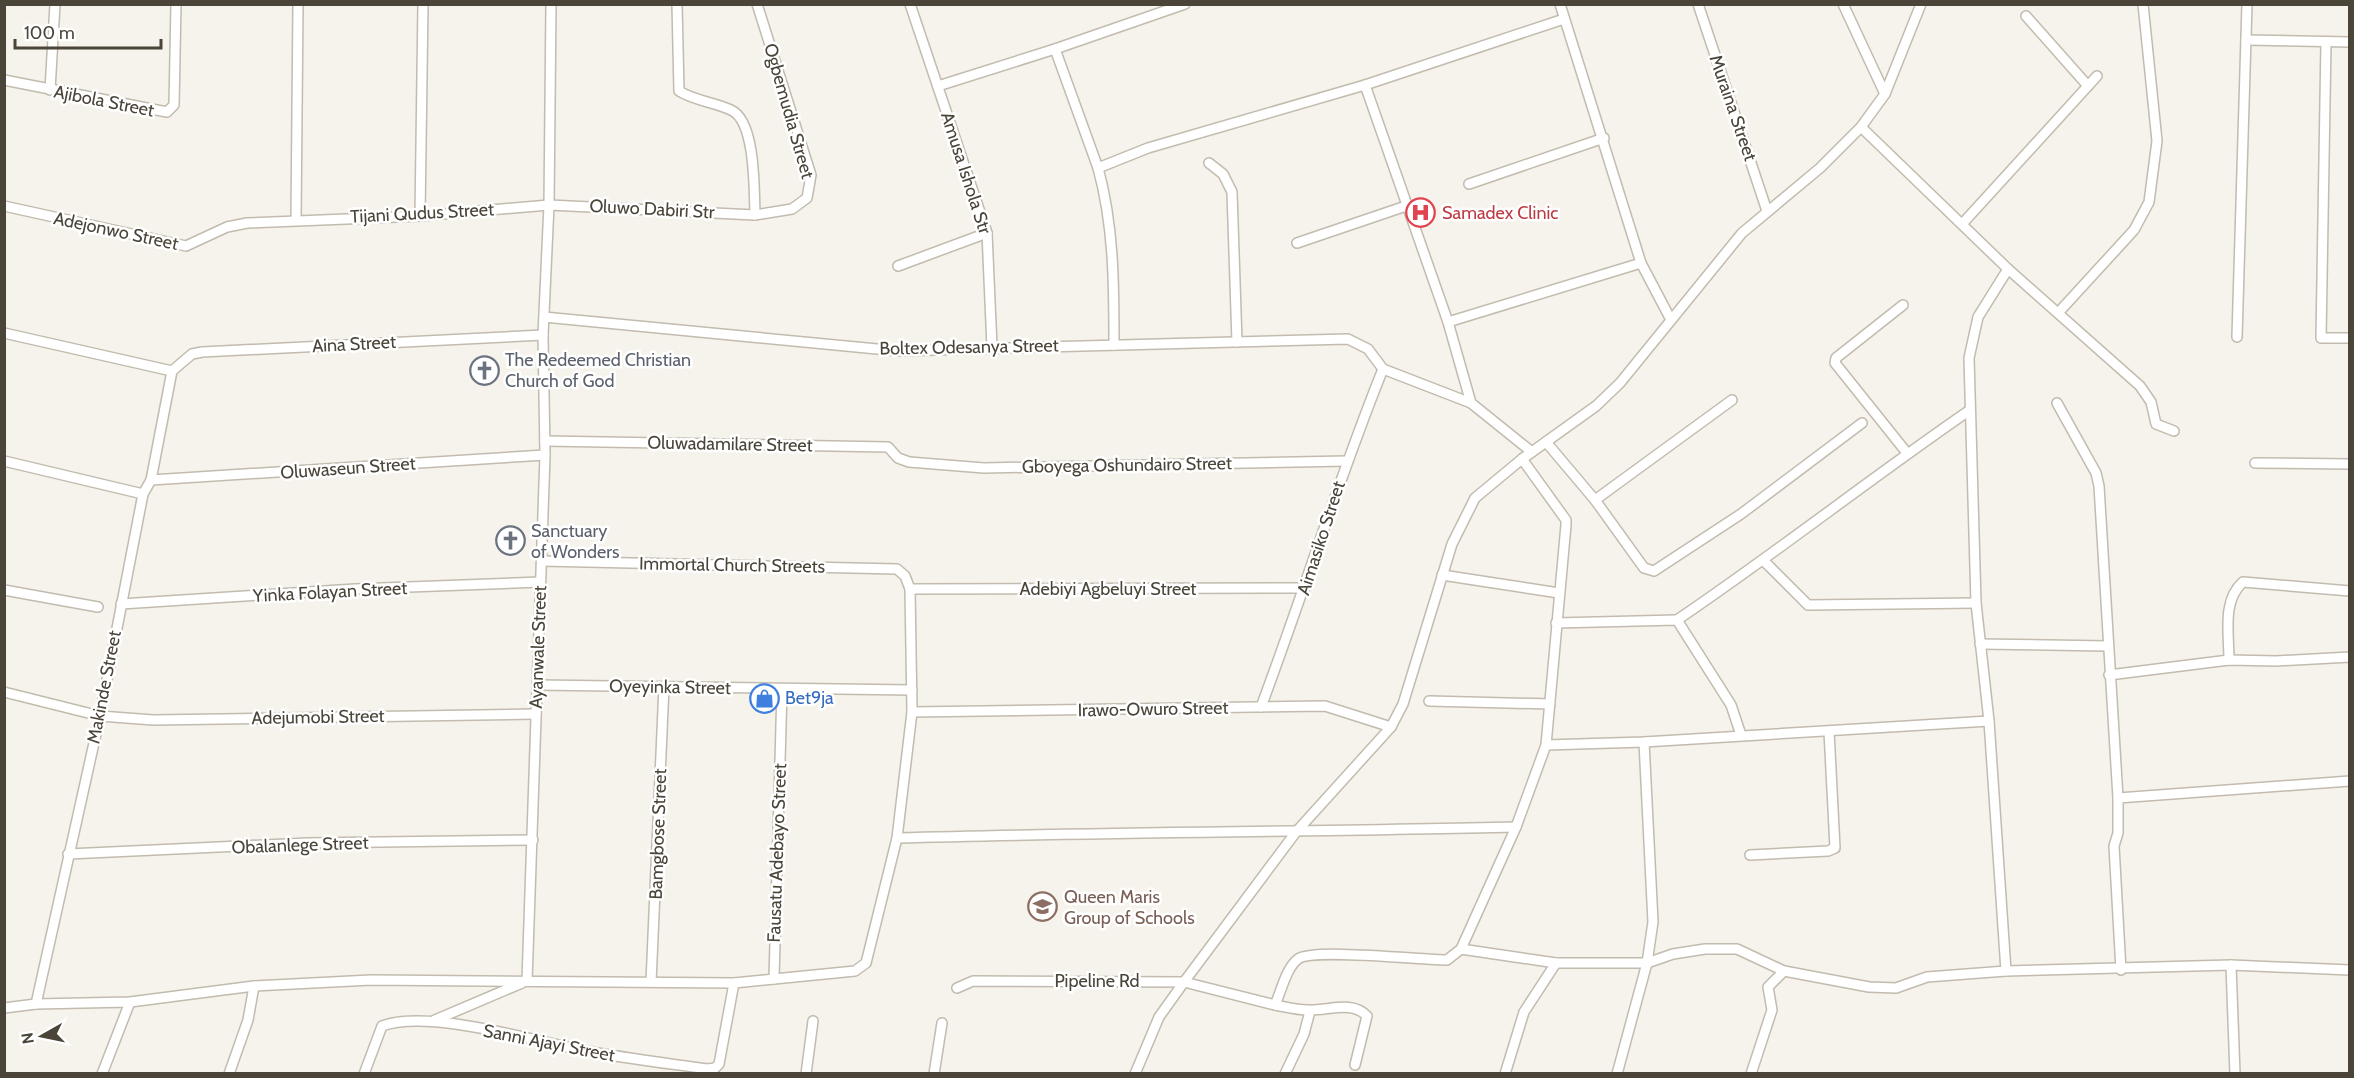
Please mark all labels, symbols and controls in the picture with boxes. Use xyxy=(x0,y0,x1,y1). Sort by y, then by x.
scale bar xyxy=(15,12,160,50)
text: 100 m xyxy=(24,22,75,44)
street label: Ogbemudia Street xyxy=(759,41,819,181)
street label: Muraina Street xyxy=(1705,52,1761,164)
street label: Ajibola Street xyxy=(52,80,156,122)
street label: Amusa Ishola Str xyxy=(936,109,996,237)
street label: Oluwo Dabiri Str xyxy=(589,195,715,223)
hospital icon: Samadex Clinic xyxy=(1405,197,1437,229)
street label: Tijani Qudus Street xyxy=(350,198,494,228)
place label: Samadex Clinic xyxy=(1442,202,1558,224)
street label: Adejonwo Street xyxy=(52,207,180,255)
street label: Aina Street xyxy=(312,331,396,357)
street label: Boltex Odesanya Street xyxy=(879,334,1059,360)
place label: The Redeemed Christian Church of God xyxy=(505,349,691,392)
church icon: The Redeemed Christian Church of God xyxy=(468,354,500,386)
street label: Oluwadamilare Street xyxy=(647,432,813,456)
street label: Oluwaseun Street xyxy=(280,452,416,484)
street label: Gboyega Oshundairo Street xyxy=(1022,452,1232,478)
street label: Aimasiko Street xyxy=(1292,478,1350,598)
place label: Sanctuary of Wonders xyxy=(531,520,619,563)
church icon: Sanctuary of Wonders xyxy=(494,525,526,557)
street label: Immortal Church Streets xyxy=(639,552,825,578)
street label: Yinka Folayan Street xyxy=(251,577,408,607)
street label: Adebiyi Agbeluyi Street xyxy=(1020,578,1196,600)
street label: Ayanwale Street xyxy=(525,585,551,709)
street label: Makinde Street xyxy=(82,629,126,745)
street label: Oyeyinka Street xyxy=(609,675,731,699)
shop icon: Bet9ja xyxy=(748,682,780,714)
place label: Bet9ja xyxy=(785,687,834,709)
street label: Irawo-Owuro Street xyxy=(1077,697,1229,721)
street label: Adejumobi Street xyxy=(251,705,385,729)
street label: Fausatu Adebayo Street xyxy=(763,763,791,943)
street label: Bamgbose Street xyxy=(645,768,671,900)
street label: Obalanlege Street xyxy=(231,832,369,858)
place label: Queen Maris Group of Schools xyxy=(1064,886,1195,929)
school or university icon: Queen Maris Group of Schools xyxy=(1027,891,1059,923)
street label: Pipeline Rd xyxy=(1054,970,1140,992)
north arrow xyxy=(12,1006,72,1066)
street label: Sanni Ajayi Street xyxy=(481,1019,617,1067)
text: N xyxy=(17,1031,38,1045)

